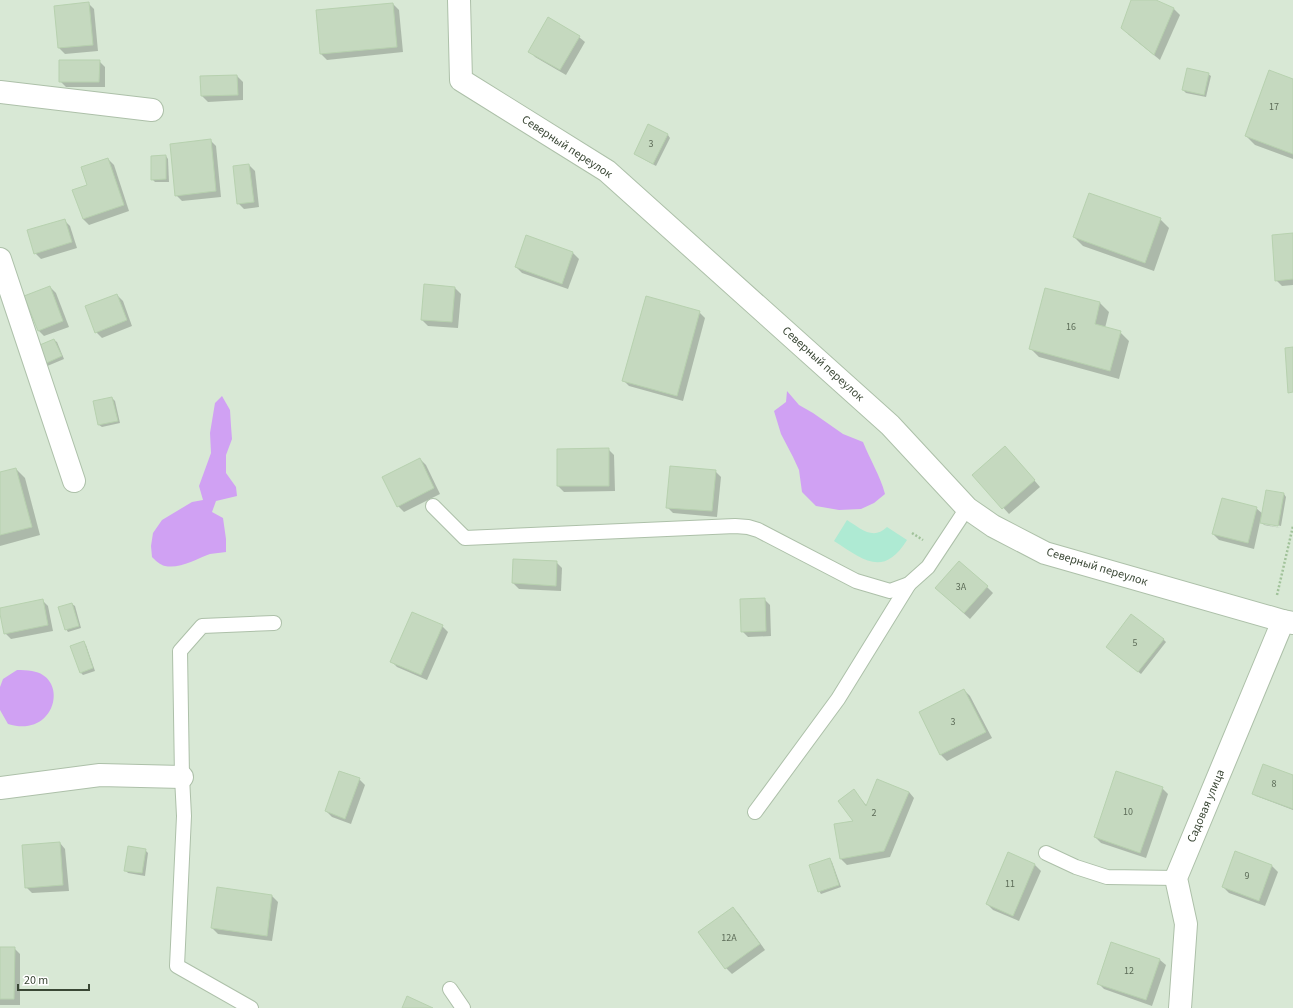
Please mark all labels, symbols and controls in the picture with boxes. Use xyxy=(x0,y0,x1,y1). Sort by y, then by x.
house number: 17 xyxy=(1269,100,1279,114)
street label: Северный переулок xyxy=(518,111,616,183)
house number: 3 xyxy=(649,137,654,151)
house number: 16 xyxy=(1066,320,1076,334)
street label: Северный переулок xyxy=(778,323,868,406)
street label: Северный переулок xyxy=(1044,544,1150,591)
house number: 3А xyxy=(956,580,967,594)
house number: 5 xyxy=(1133,636,1138,650)
house number: 3 xyxy=(951,715,956,729)
street label: Садовая улица xyxy=(1183,767,1229,845)
house number: 8 xyxy=(1272,777,1277,791)
house number: 10 xyxy=(1123,805,1133,819)
house number: 2 xyxy=(872,806,877,820)
house number: 9 xyxy=(1245,869,1250,883)
house number: 11 xyxy=(1005,877,1015,891)
house number: 12А xyxy=(721,931,737,945)
house number: 12 xyxy=(1124,964,1134,978)
scale bar xyxy=(18,966,89,992)
text: 20 m xyxy=(24,972,48,989)

